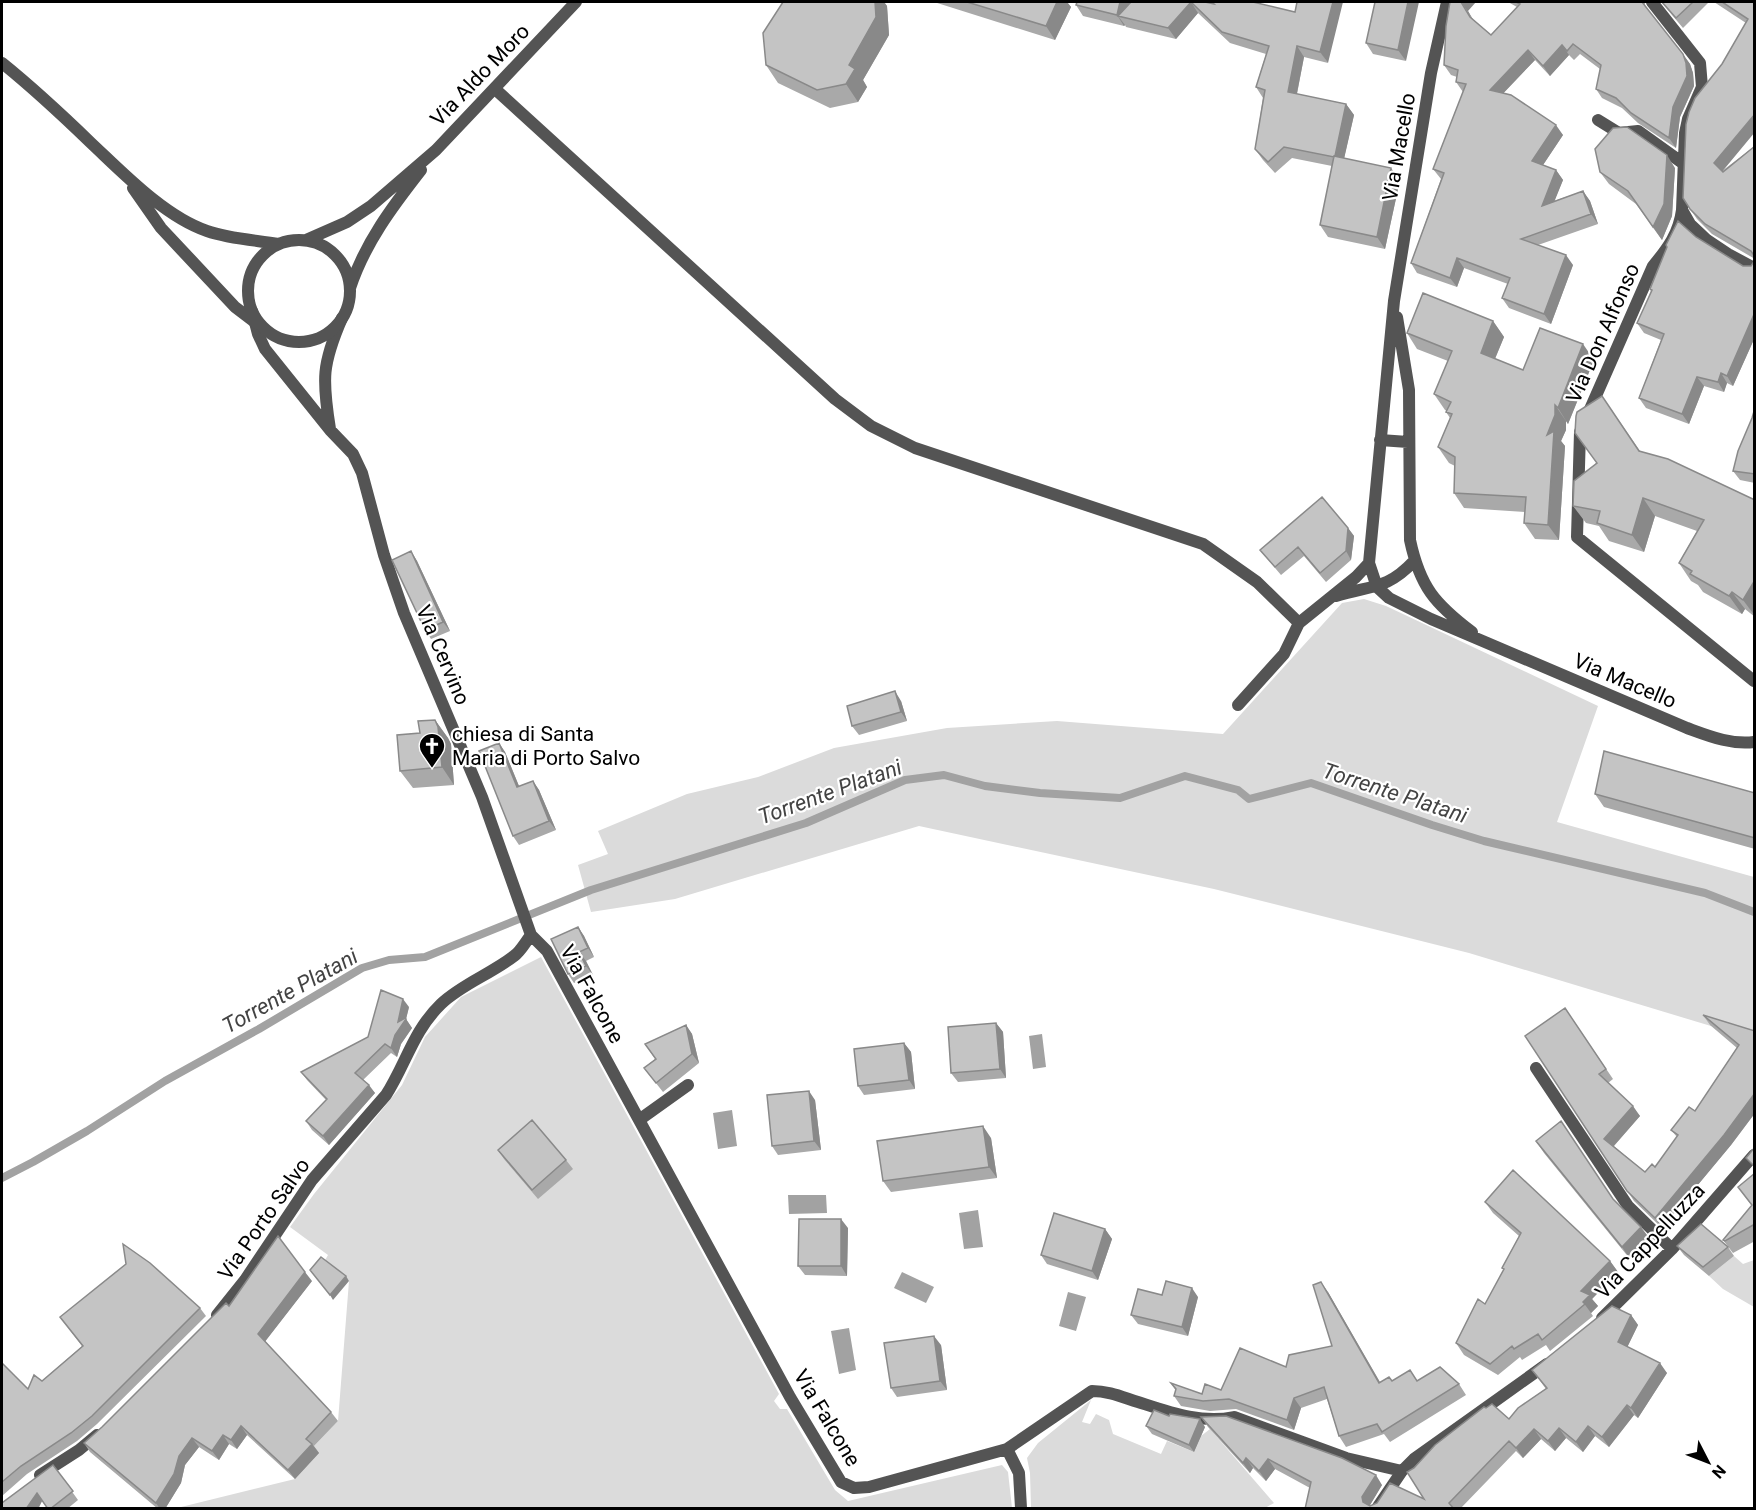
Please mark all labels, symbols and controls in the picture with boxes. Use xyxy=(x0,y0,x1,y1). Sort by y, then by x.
street label: Via Aldo Moro xyxy=(425,19,535,131)
street label: Via Macello xyxy=(1378,91,1420,203)
street label: Via Don Alfonso xyxy=(1561,260,1645,406)
street label: Via Cervino xyxy=(411,601,475,709)
street label: Via Macello xyxy=(1570,649,1680,713)
place label: chiesa di Santa Maria di Porto Salvo xyxy=(452,722,640,770)
church icon: chiesa di Santa Maria di Porto Salvo xyxy=(417,731,447,769)
water label: Torrente Platani xyxy=(755,754,906,830)
water label: Torrente Platani xyxy=(1319,758,1471,828)
street label: Via Falcone xyxy=(555,941,629,1047)
water label: Torrente Platani xyxy=(218,943,363,1038)
street label: Via Porto Salvo xyxy=(213,1154,315,1284)
street label: Via Cappelluzza xyxy=(1590,1178,1710,1304)
street label: Via Falcone xyxy=(789,1365,865,1471)
north arrow xyxy=(1678,1432,1738,1492)
text: N xyxy=(1708,1461,1730,1482)

